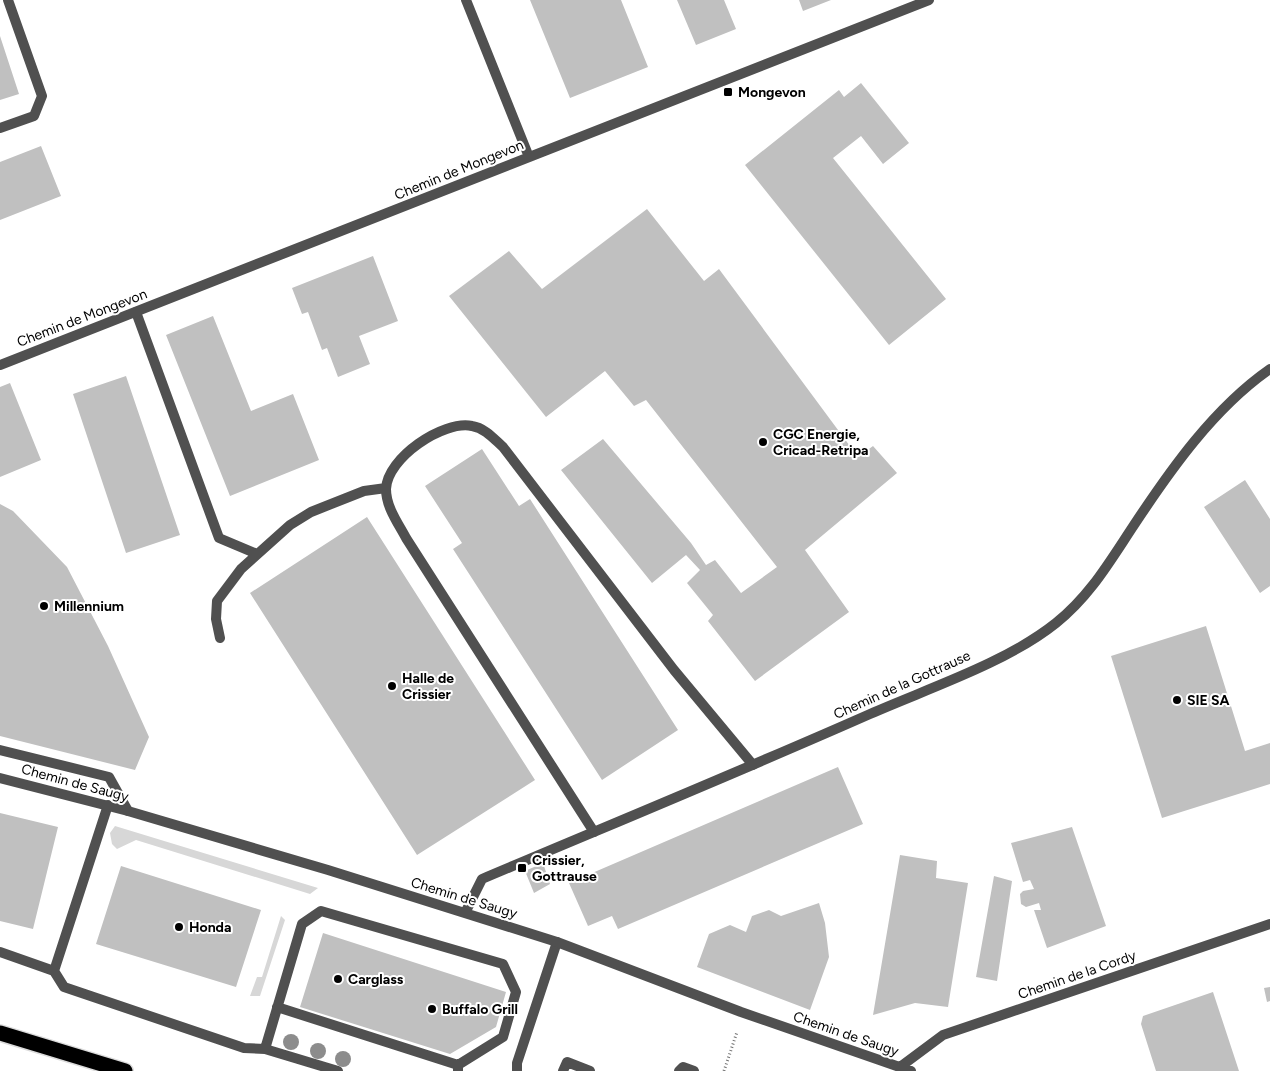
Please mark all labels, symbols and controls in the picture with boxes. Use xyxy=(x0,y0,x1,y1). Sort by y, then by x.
place label: Mongevon xyxy=(738,84,806,101)
marker: Mongevon xyxy=(722,86,734,98)
street label: Chemin de Mongevon xyxy=(392,136,526,204)
street label: Chemin de Mongevon xyxy=(15,285,150,351)
place label: CGC Energie, Cricad-Retripa xyxy=(773,426,869,459)
marker: CGC Energie, Cricad-Retripa xyxy=(757,436,769,448)
place label: Millennium xyxy=(54,598,124,615)
marker: Millennium xyxy=(38,600,50,612)
street label: Chemin de la Gottrause xyxy=(831,647,973,723)
place label: Halle de Crissier xyxy=(402,670,454,703)
marker: Halle de Crissier xyxy=(386,680,398,692)
place label: SIE SA xyxy=(1187,692,1230,709)
marker: SIE SA xyxy=(1171,694,1183,706)
street label: Chemin de Saugy xyxy=(19,760,131,806)
place label: Crissier, Gottrause xyxy=(532,852,597,885)
marker: Crissier, Gottrause xyxy=(516,862,528,874)
street label: Chemin de Saugy xyxy=(409,874,520,922)
place label: Honda xyxy=(189,919,231,936)
marker: Honda xyxy=(173,921,185,933)
street label: Chemin de la Cordy xyxy=(1016,947,1139,1003)
place label: Carglass xyxy=(348,971,404,988)
marker: Carglass xyxy=(332,973,344,985)
place label: Buffalo Grill xyxy=(442,1001,518,1018)
marker: Buffalo Grill xyxy=(426,1003,438,1015)
street label: Chemin de Saugy xyxy=(791,1008,902,1060)

